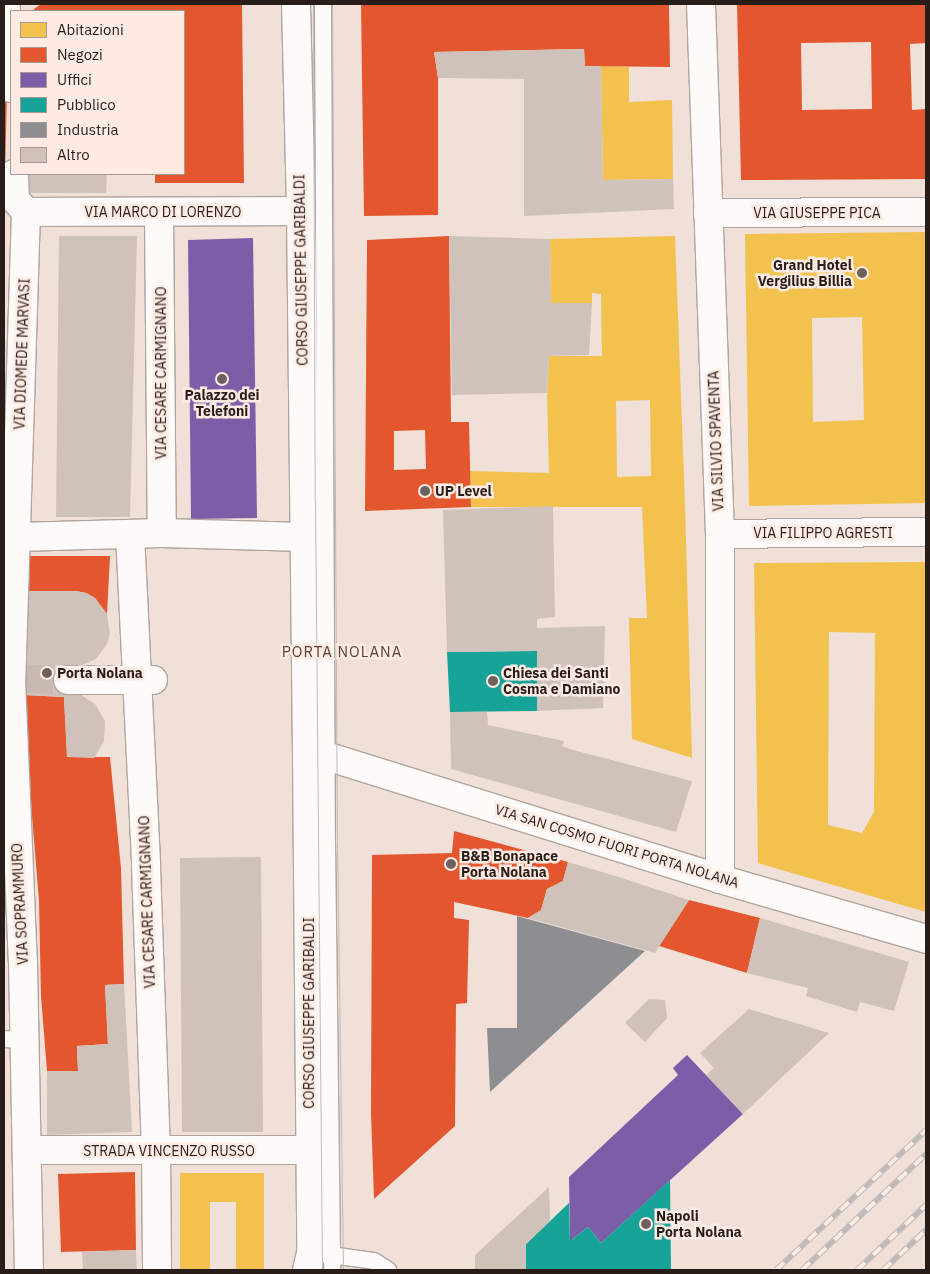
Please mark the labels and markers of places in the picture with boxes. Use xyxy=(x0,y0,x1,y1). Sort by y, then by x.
place label: Grand Hotel Vergilius Billia xyxy=(758,257,852,290)
marker: Grand Hotel Vergilius Billia xyxy=(856,267,868,279)
marker: Palazzo dei Telefoni xyxy=(216,373,228,385)
place label: Palazzo dei Telefoni xyxy=(184,387,260,420)
place label: UP Level xyxy=(435,483,492,499)
marker: UP Level xyxy=(419,485,431,497)
place label: Porta Nolana xyxy=(57,665,143,681)
place label: Chiesa dei Santi Cosma e Damiano xyxy=(503,665,620,698)
marker: Porta Nolana xyxy=(41,667,53,679)
marker: Chiesa dei Santi Cosma e Damiano xyxy=(487,675,499,687)
place label: B&B Bonapace Porta Nolana xyxy=(461,848,558,880)
marker: B&B Bonapace Porta Nolana xyxy=(445,858,457,870)
place label: Napoli Porta Nolana xyxy=(656,1208,742,1240)
marker: Napoli Porta Nolana xyxy=(640,1218,652,1230)

